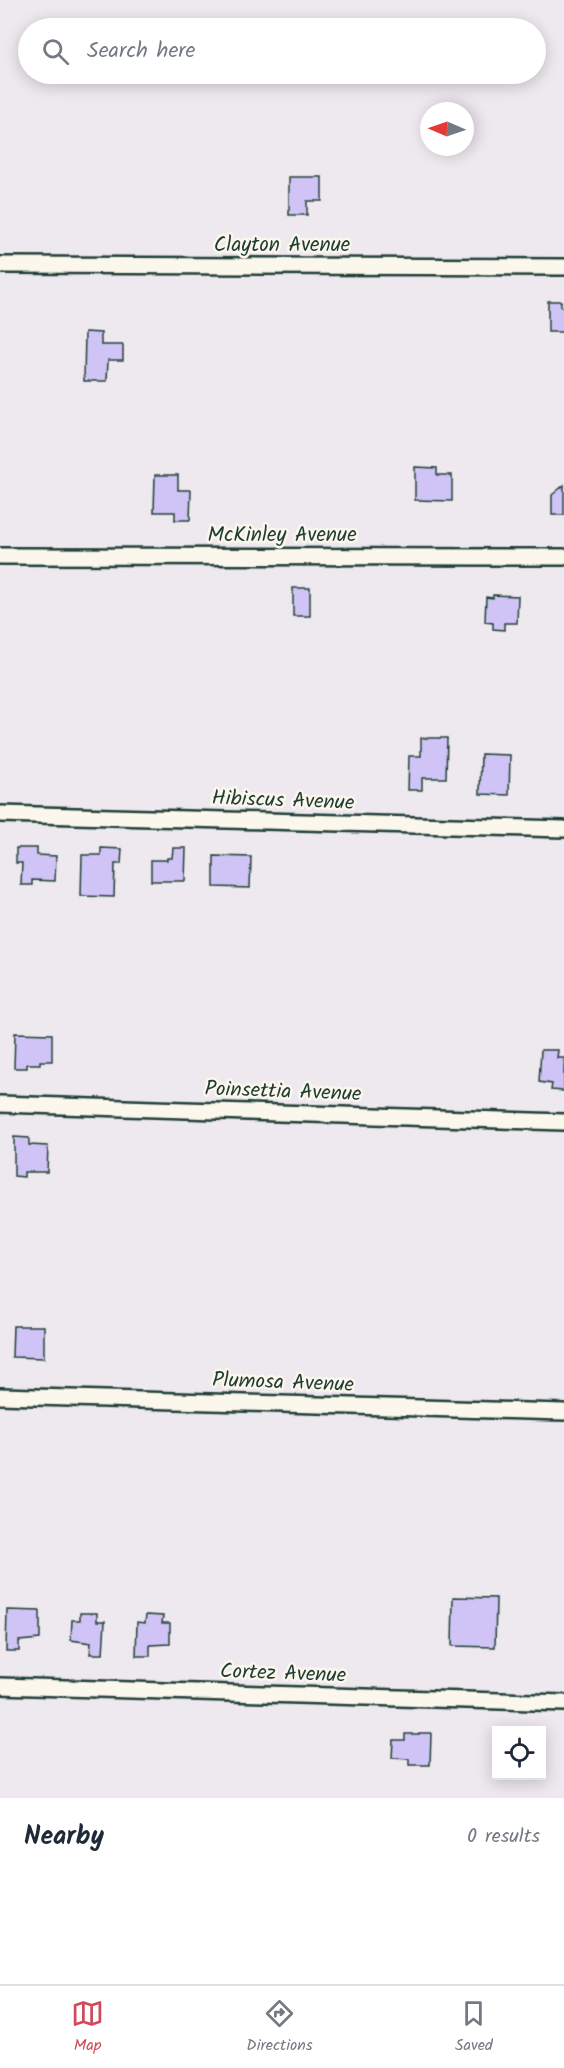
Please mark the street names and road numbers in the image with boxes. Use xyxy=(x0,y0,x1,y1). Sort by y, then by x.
street label: Clayton Avenue xyxy=(214,229,351,262)
street label: McKinley Avenue xyxy=(207,519,357,552)
street label: Hibiscus Avenue xyxy=(211,782,355,820)
street label: Poinsettia Avenue xyxy=(204,1073,362,1111)
street label: Plumosa Avenue xyxy=(212,1364,355,1402)
street label: Cortez Avenue xyxy=(219,1655,347,1693)

